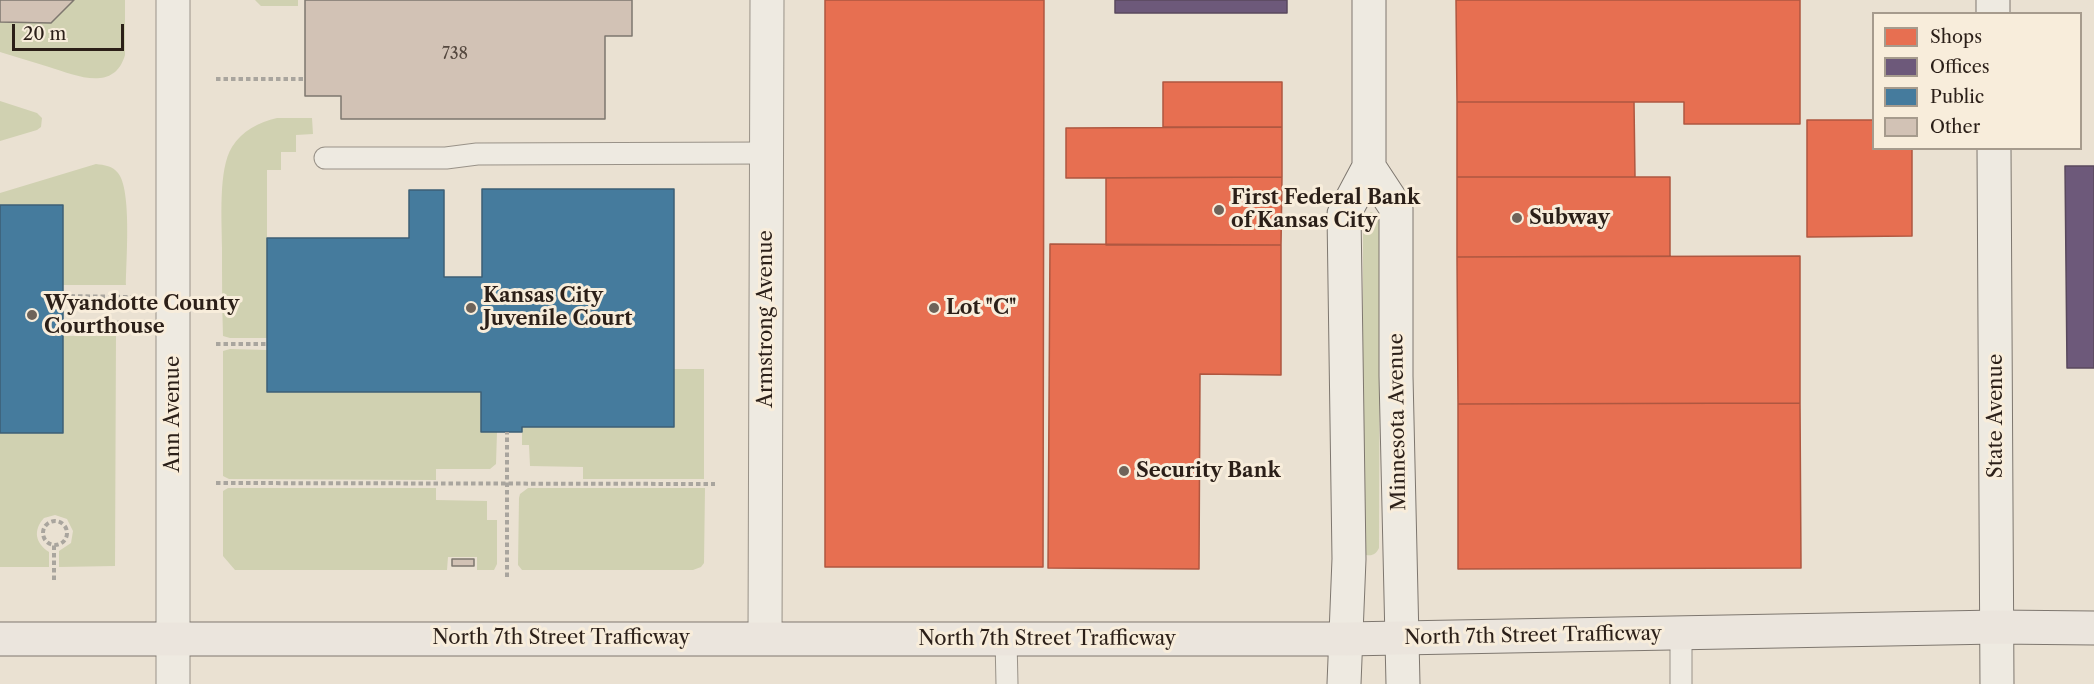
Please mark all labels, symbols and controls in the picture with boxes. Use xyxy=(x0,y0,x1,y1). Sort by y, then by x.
scale bar xyxy=(15,12,128,50)
legend xyxy=(1872,12,2082,150)
text: 20 m xyxy=(23,23,66,45)
text: Shops xyxy=(1930,26,1982,48)
house number: 738 xyxy=(442,44,468,64)
text: Offices xyxy=(1930,56,1990,78)
text: Public xyxy=(1930,86,1984,108)
text: Other xyxy=(1930,116,1980,138)
place label: First Federal Bank of Kansas City xyxy=(1231,186,1420,233)
marker: First Federal Bank of Kansas City xyxy=(1212,203,1226,217)
place label: Subway xyxy=(1529,206,1610,230)
marker: Subway xyxy=(1510,211,1524,225)
street label: Armstrong Avenue xyxy=(754,230,778,408)
place label: Kansas City Juvenile Court xyxy=(483,284,632,331)
place label: Wyandotte County Courthouse xyxy=(44,292,239,339)
place label: Lot "C" xyxy=(946,296,1016,320)
marker: Kansas City Juvenile Court xyxy=(464,301,478,315)
marker: Lot "C" xyxy=(927,301,941,315)
marker: Wyandotte County Courthouse xyxy=(25,308,39,322)
street label: Minnesota Avenue xyxy=(1384,333,1412,511)
street label: State Avenue xyxy=(1984,354,2008,478)
street label: Ann Avenue xyxy=(161,356,185,472)
place label: Security Bank xyxy=(1136,459,1281,483)
marker: Security Bank xyxy=(1117,464,1131,478)
street label: North 7th Street Trafficway xyxy=(1404,622,1662,650)
street label: North 7th Street Trafficway xyxy=(432,626,690,650)
street label: North 7th Street Trafficway xyxy=(918,627,1176,651)

